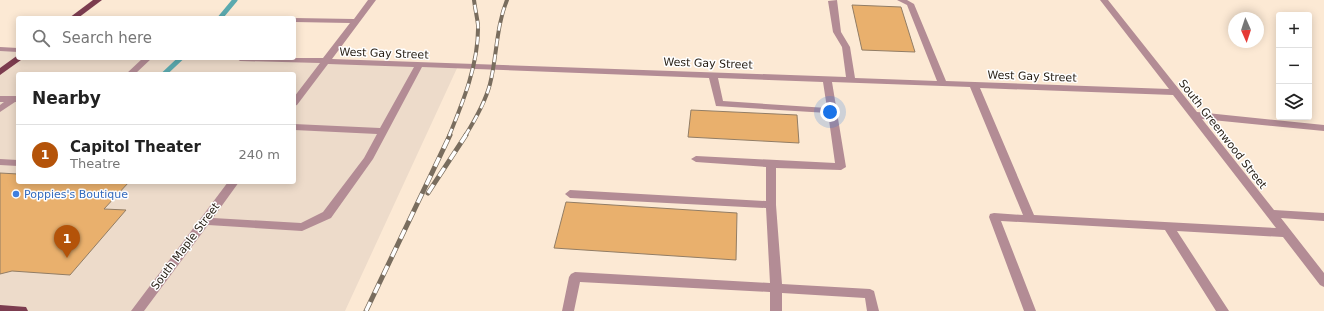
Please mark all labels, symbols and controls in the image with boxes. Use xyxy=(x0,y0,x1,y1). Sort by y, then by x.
north arrow xyxy=(1228,12,1264,48)
map controls xyxy=(1276,12,1312,120)
button: + xyxy=(1276,12,1312,48)
search box xyxy=(16,16,296,60)
icon: search xyxy=(30,27,52,49)
text: Search here xyxy=(62,29,152,47)
street label: West Gay Street xyxy=(339,45,429,62)
button: − xyxy=(1276,48,1312,84)
street label: West Gay Street xyxy=(663,55,753,72)
street label: West Gay Street xyxy=(987,68,1077,85)
street label: South Greenwood Street xyxy=(1176,77,1270,192)
button: layers xyxy=(1276,84,1312,120)
text: Nearby xyxy=(32,88,101,108)
your location xyxy=(820,102,840,122)
text: Capitol Theater xyxy=(70,138,201,156)
text: 1 xyxy=(40,147,50,162)
text: 240 m xyxy=(238,147,280,162)
text: Theatre xyxy=(70,156,120,171)
place label: Poppies's Boutique xyxy=(24,188,128,201)
marker: Poppies's Boutique xyxy=(11,189,21,199)
street label: South Maple Street xyxy=(148,200,223,292)
pin: 1 xyxy=(54,225,80,258)

